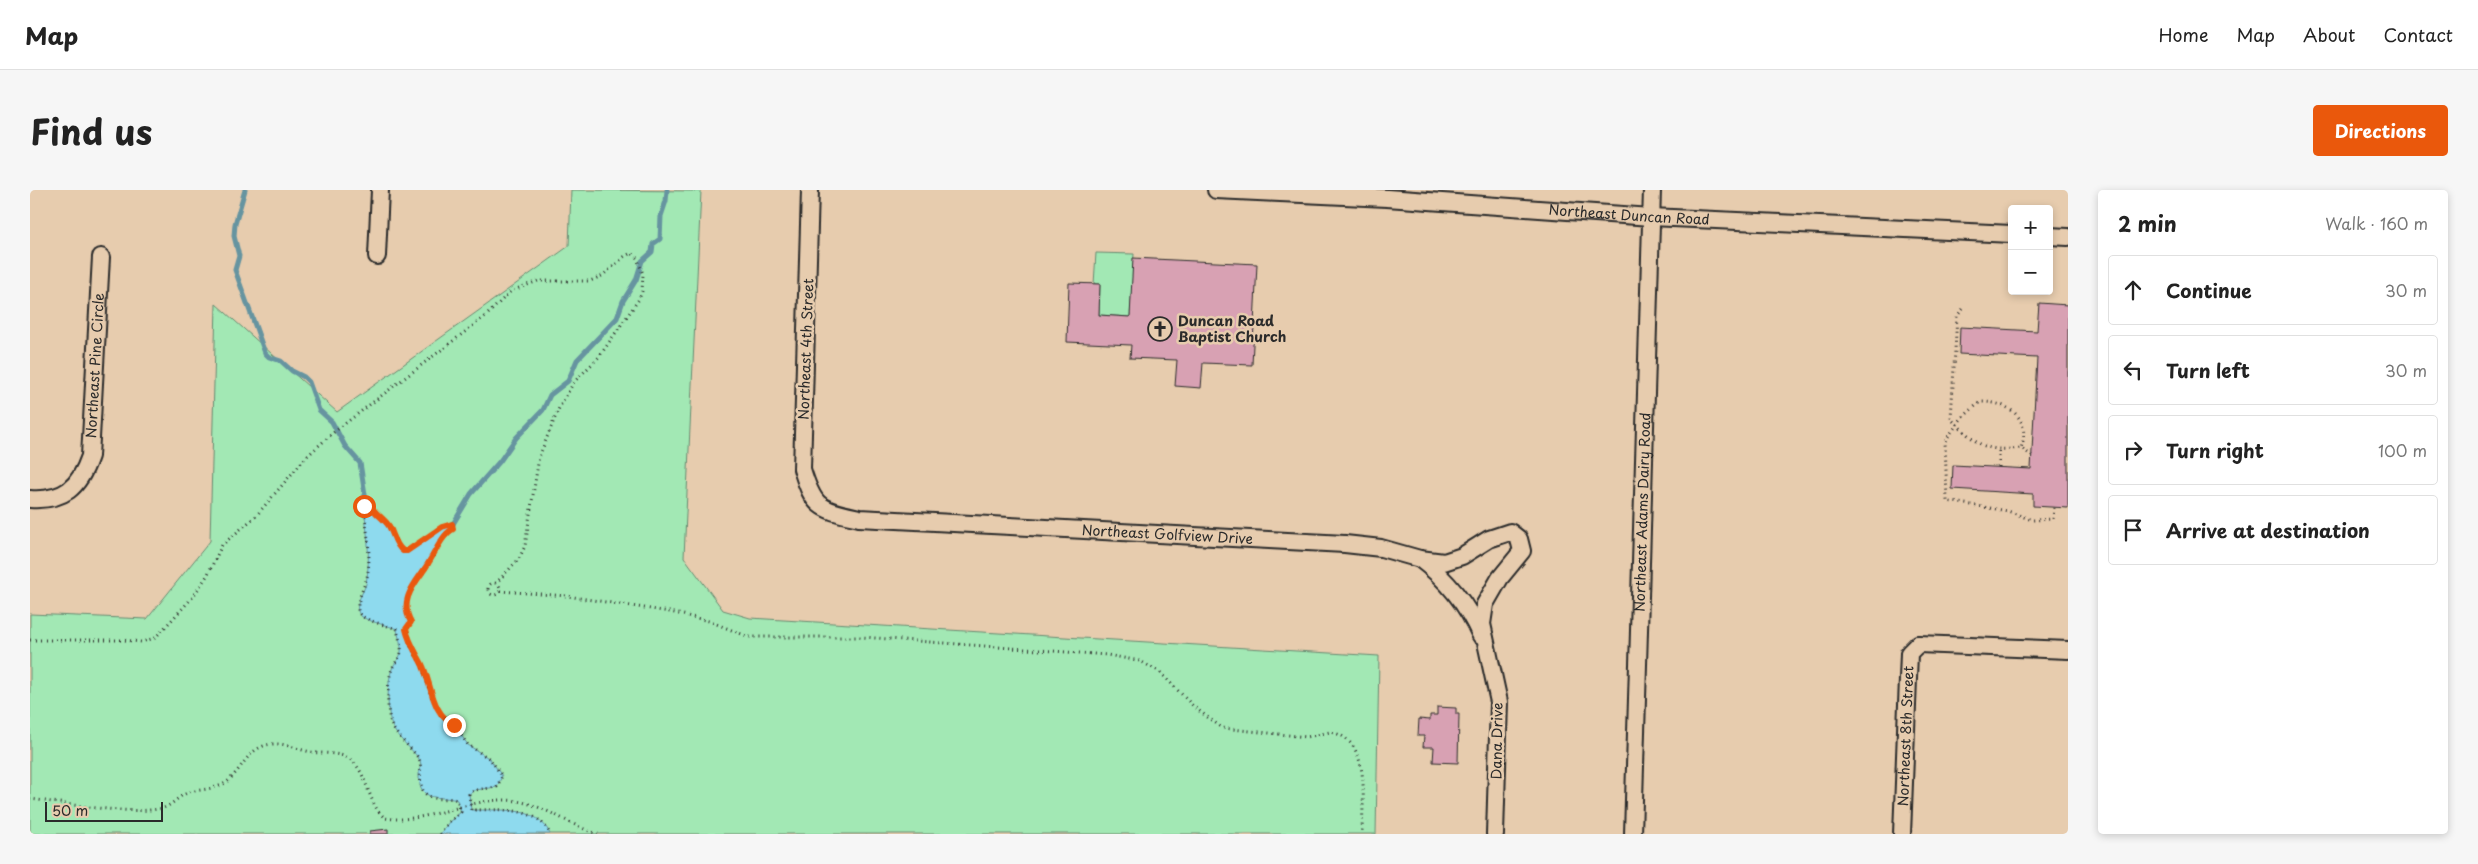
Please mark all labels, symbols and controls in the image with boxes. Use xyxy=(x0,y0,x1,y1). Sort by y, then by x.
text: Map xyxy=(25,17,78,53)
text: Home xyxy=(2158,21,2208,48)
text: Map xyxy=(2236,21,2275,48)
text: About xyxy=(2303,21,2355,48)
text: Contact xyxy=(2383,21,2453,48)
text: Find us xyxy=(30,104,152,157)
button: Directions xyxy=(2313,105,2448,156)
street label: Northeast Duncan Road xyxy=(1548,199,1710,230)
map controls xyxy=(2008,205,2053,295)
button: + xyxy=(2008,205,2053,250)
text: 2 min xyxy=(2118,207,2177,239)
text: Walk · 160 m xyxy=(2325,211,2428,235)
button: − xyxy=(2008,250,2053,295)
icon: ahead xyxy=(2119,276,2147,304)
text: Continue xyxy=(2166,276,2252,304)
street label: Northeast 4th Street xyxy=(793,278,818,420)
text: 30 m xyxy=(2385,278,2427,302)
street label: Northeast Pine Circle xyxy=(80,292,109,439)
place label: Duncan Road Baptist Church xyxy=(1178,310,1286,347)
church icon: Duncan Road Baptist Church xyxy=(1147,316,1173,342)
icon: left xyxy=(2119,356,2147,384)
text: Turn left xyxy=(2166,356,2250,384)
text: 30 m xyxy=(2385,358,2427,382)
street label: Northeast Adams Dairy Road xyxy=(1629,412,1655,612)
icon: right xyxy=(2119,436,2147,464)
text: Turn right xyxy=(2166,436,2264,464)
text: 100 m xyxy=(2378,438,2427,462)
route start xyxy=(353,495,376,518)
icon: arrive xyxy=(2119,516,2147,544)
text: Arrive at destination xyxy=(2166,516,2370,544)
street label: Northeast Golfview Drive xyxy=(1081,519,1254,549)
street label: Northeast 8th Street xyxy=(1892,665,1919,807)
street label: Dana Drive xyxy=(1485,702,1508,780)
route end xyxy=(443,714,466,737)
scale bar xyxy=(45,799,162,822)
text: 50 m xyxy=(52,800,88,821)

